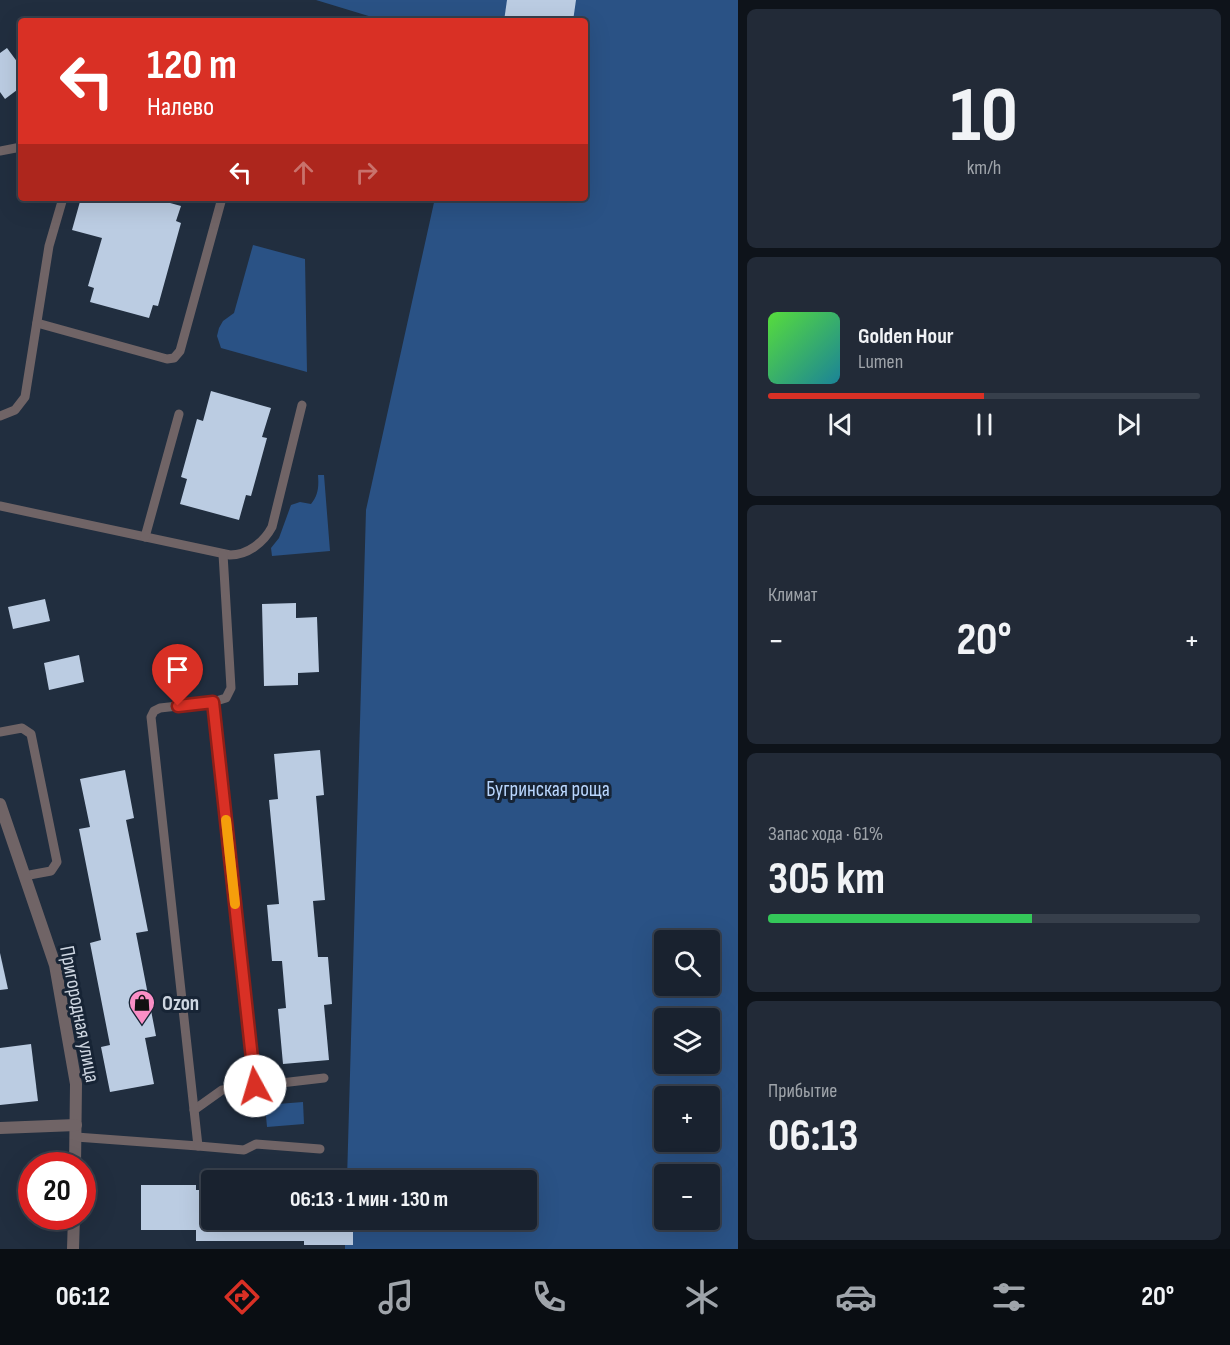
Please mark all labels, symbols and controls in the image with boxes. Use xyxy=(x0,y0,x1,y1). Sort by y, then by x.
text: 120 m xyxy=(147,40,237,91)
icon: left xyxy=(48,42,126,120)
text: 10 xyxy=(950,70,1018,163)
text: Налево xyxy=(147,91,214,123)
icon: left xyxy=(224,156,257,189)
icon: ahead xyxy=(287,156,320,189)
icon: right xyxy=(350,156,383,189)
text: km/h xyxy=(967,156,1001,180)
text: Golden Hour xyxy=(858,323,954,350)
text: Lumen xyxy=(858,350,903,374)
icon: previous xyxy=(824,408,857,441)
icon: pause xyxy=(968,408,1001,441)
icon: next xyxy=(1112,408,1145,441)
text: Климат xyxy=(768,583,818,607)
text: 20° xyxy=(956,613,1012,668)
text: − xyxy=(768,621,784,661)
text: + xyxy=(1184,621,1200,661)
pin xyxy=(152,644,203,706)
icon: arrive xyxy=(161,653,194,686)
park label: Бугринская роща xyxy=(486,777,610,802)
text: Запас хода · 61% xyxy=(768,822,883,846)
text: 305 km xyxy=(768,852,885,907)
map controls xyxy=(654,930,720,1230)
button: search xyxy=(654,930,720,996)
street label: Пригородная улица xyxy=(54,944,105,1085)
shop icon: Ozon xyxy=(127,988,157,1026)
place label: Ozon xyxy=(162,991,199,1016)
button: layers xyxy=(654,1008,720,1074)
position arrow xyxy=(223,1054,287,1118)
text: Прибытие xyxy=(768,1079,837,1103)
button: + xyxy=(654,1086,720,1152)
text: 06:13 xyxy=(768,1109,858,1164)
speed limit sign: 20 xyxy=(18,1152,96,1230)
button: − xyxy=(654,1164,720,1230)
text: 06:13 · 1 мин · 130 m xyxy=(290,1186,448,1213)
icon: directions xyxy=(221,1276,263,1318)
icon: music xyxy=(375,1276,417,1318)
icon: phone xyxy=(528,1276,570,1318)
icon: climate xyxy=(681,1276,723,1318)
icon: car xyxy=(835,1276,877,1318)
icon: filters xyxy=(988,1276,1030,1318)
text: 06:12 xyxy=(56,1281,110,1313)
text: 20° xyxy=(1141,1281,1174,1313)

